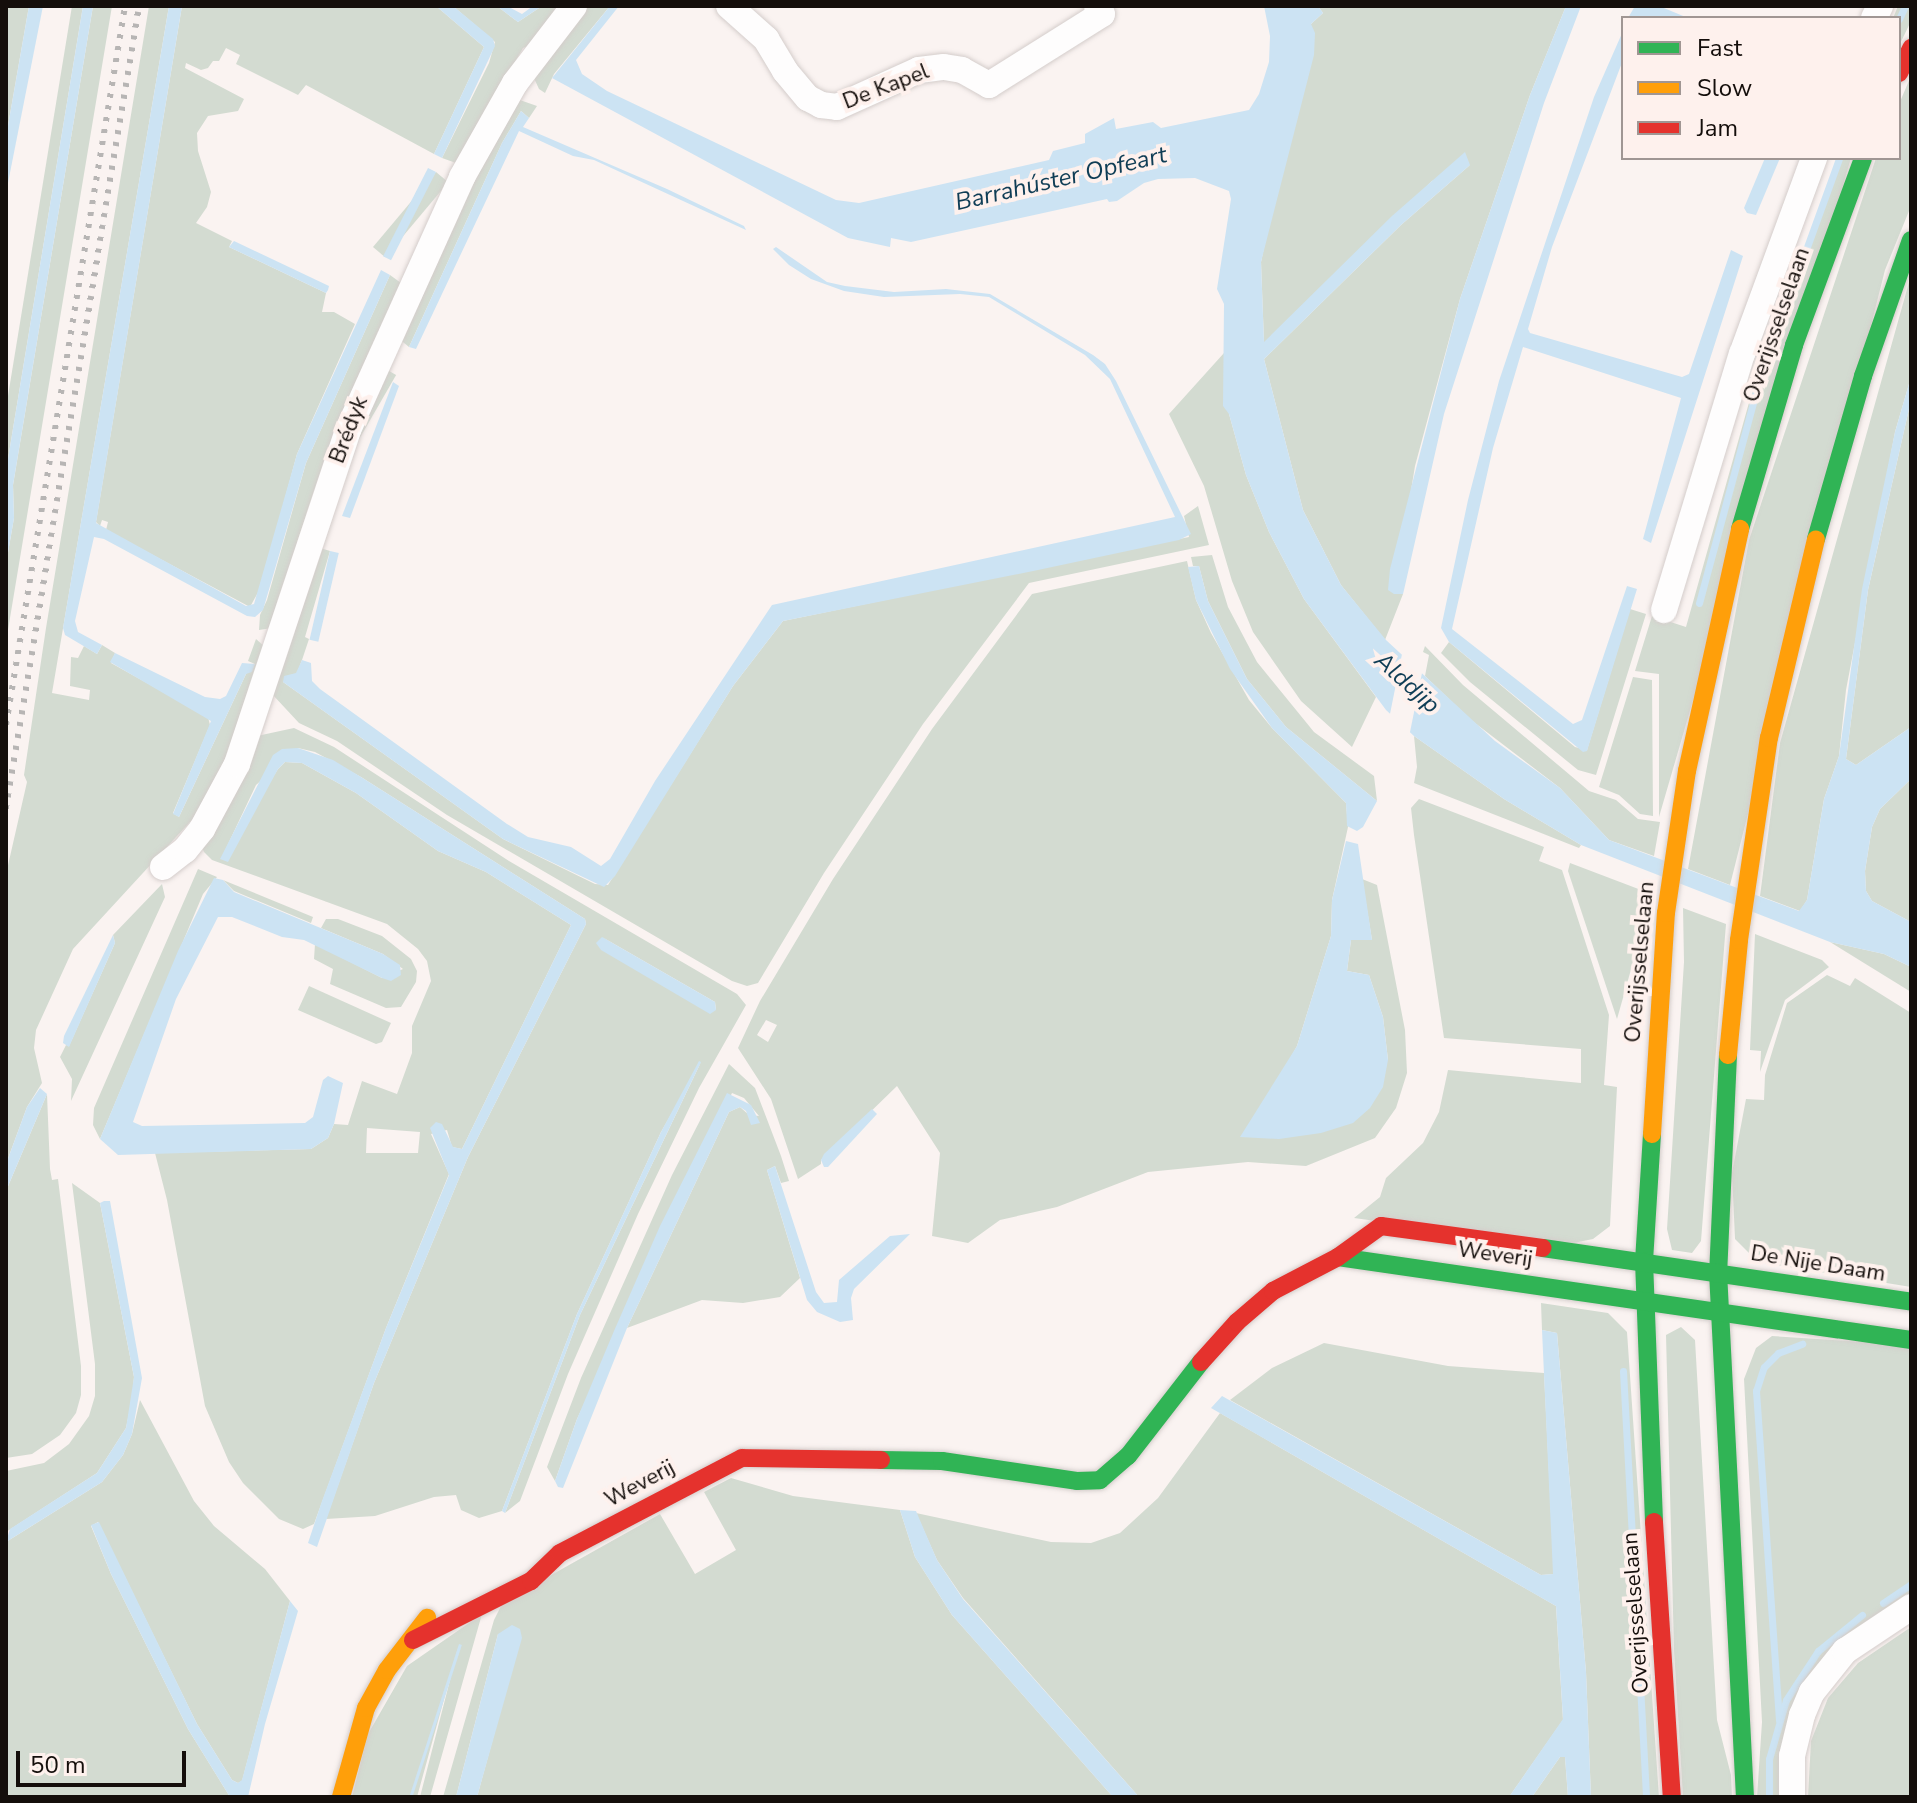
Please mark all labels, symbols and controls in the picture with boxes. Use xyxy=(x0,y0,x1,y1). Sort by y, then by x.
legend xyxy=(1621,16,1901,160)
text: Fast xyxy=(1697,32,1742,64)
street label: De Kapel xyxy=(839,59,933,115)
text: Slow xyxy=(1697,72,1752,104)
text: Jam xyxy=(1697,112,1738,144)
water label: Barrahúster Opfeart xyxy=(952,141,1170,217)
street label: Overijsselselaan xyxy=(1738,244,1816,406)
street label: Brédyk xyxy=(324,393,374,467)
water label: Alddjip xyxy=(1368,646,1446,720)
street label: Overijsselselaan xyxy=(1620,880,1660,1044)
street label: Weverij xyxy=(1456,1237,1534,1273)
street label: De Nije Daam xyxy=(1749,1240,1887,1288)
street label: Weverij xyxy=(600,1455,680,1513)
street label: Overijsselselaan xyxy=(1617,1531,1655,1695)
scale bar xyxy=(20,1735,190,1785)
text: 50 m xyxy=(30,1749,86,1781)

